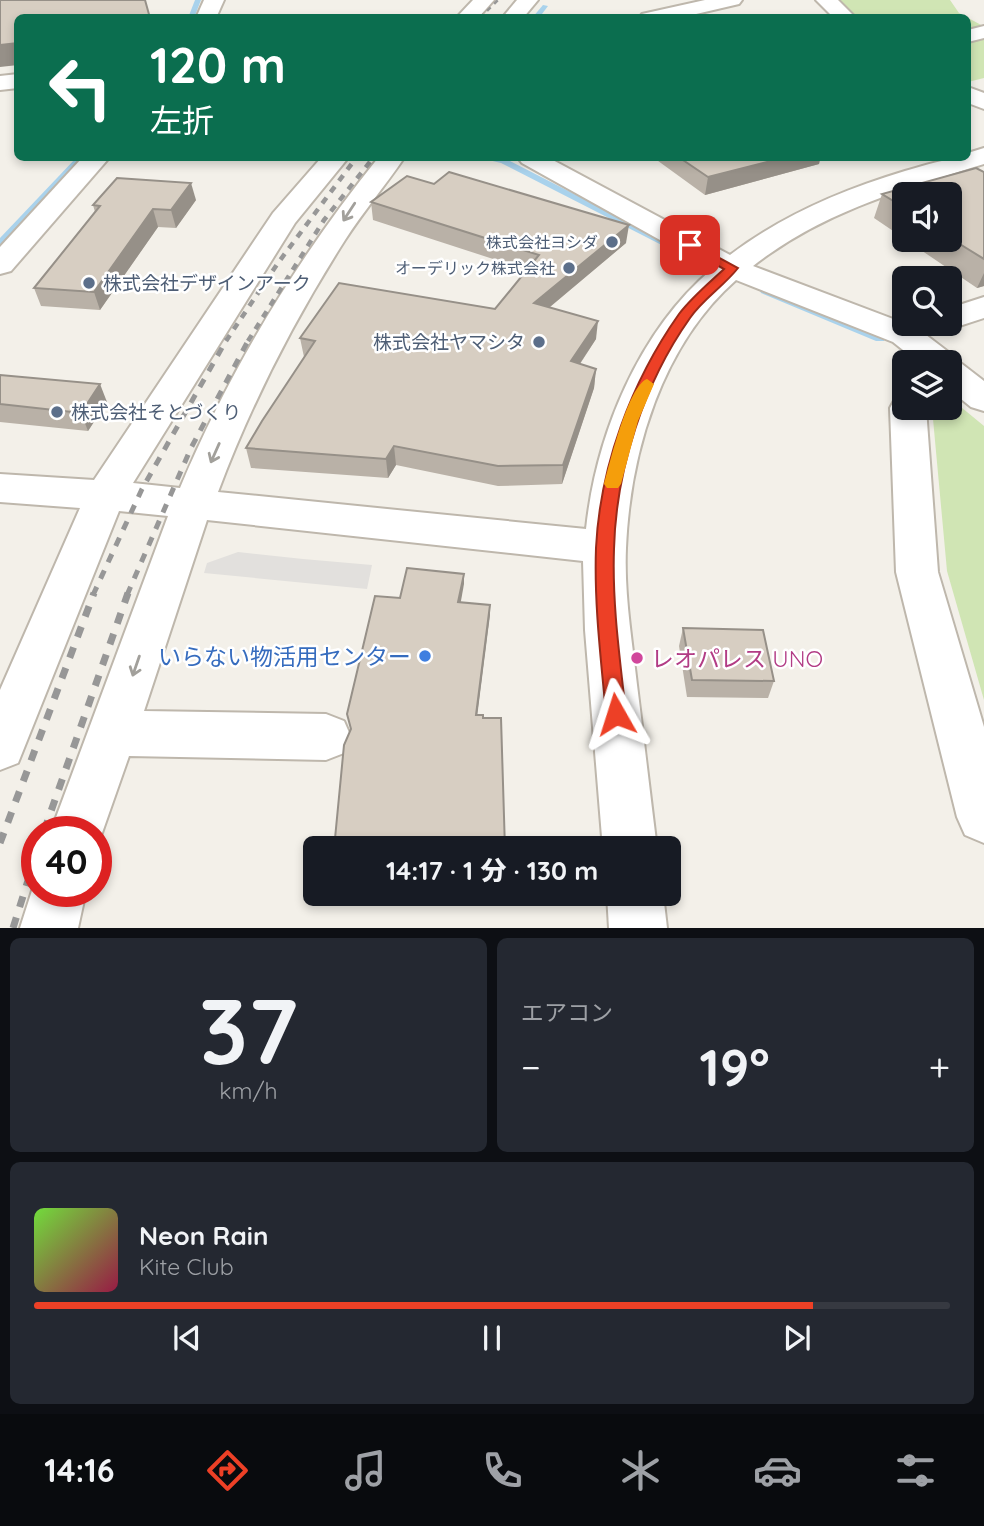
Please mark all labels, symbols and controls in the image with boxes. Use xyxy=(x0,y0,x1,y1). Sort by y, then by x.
text: 120 m xyxy=(150,34,286,95)
icon: left xyxy=(35,42,126,133)
text: 左折 xyxy=(150,100,214,140)
map controls xyxy=(892,182,962,420)
button: sound xyxy=(892,182,962,252)
one-way arrow xyxy=(342,201,356,221)
pin xyxy=(660,215,720,275)
icon: arrive xyxy=(671,226,709,264)
place label: 株式会社ヨシダ xyxy=(486,232,598,252)
marker: 株式会社ヨシダ xyxy=(604,234,620,250)
place label: オーデリック株式会社 xyxy=(395,258,555,278)
marker: オーデリック株式会社 xyxy=(561,260,577,276)
button: search xyxy=(892,266,962,336)
place label: 株式会社デザインアーク xyxy=(103,271,311,295)
marker: 株式会社デザインアーク xyxy=(81,275,97,291)
place label: 株式会社ヤマシタ xyxy=(373,330,525,354)
marker: 株式会社ヤマシタ xyxy=(531,334,547,350)
button: layers xyxy=(892,350,962,420)
place label: 株式会社そとづくり xyxy=(71,400,241,424)
marker: 株式会社そとづくり xyxy=(49,404,65,420)
one-way arrow xyxy=(208,442,221,463)
place label: いらない物活用センター xyxy=(158,642,411,671)
place label: レオパレス UNO xyxy=(651,644,823,673)
marker: いらない物活用センター xyxy=(417,648,433,664)
marker: レオパレス UNO xyxy=(629,650,645,666)
one-way arrow xyxy=(129,654,141,676)
position arrow xyxy=(579,677,653,751)
speed limit sign: 40 xyxy=(21,816,112,907)
text: 14:17 · 1 分 · 130 m xyxy=(386,854,598,887)
text: 37 xyxy=(199,973,298,1087)
text: エアコン xyxy=(521,998,613,1027)
text: 19° xyxy=(700,1034,770,1099)
text: − xyxy=(521,1043,541,1091)
text: + xyxy=(929,1043,950,1091)
text: km/h xyxy=(219,1076,278,1105)
text: Neon Rain xyxy=(139,1219,268,1252)
text: Kite Club xyxy=(139,1252,234,1281)
icon: previous xyxy=(168,1319,206,1357)
icon: pause xyxy=(473,1319,511,1357)
icon: next xyxy=(778,1319,816,1357)
icon: directions xyxy=(203,1446,252,1495)
icon: music xyxy=(341,1446,390,1495)
icon: phone xyxy=(478,1446,527,1495)
icon: climate xyxy=(616,1446,665,1495)
icon: car xyxy=(753,1446,802,1495)
icon: filters xyxy=(891,1446,940,1495)
text: 14:16 xyxy=(44,1450,114,1490)

